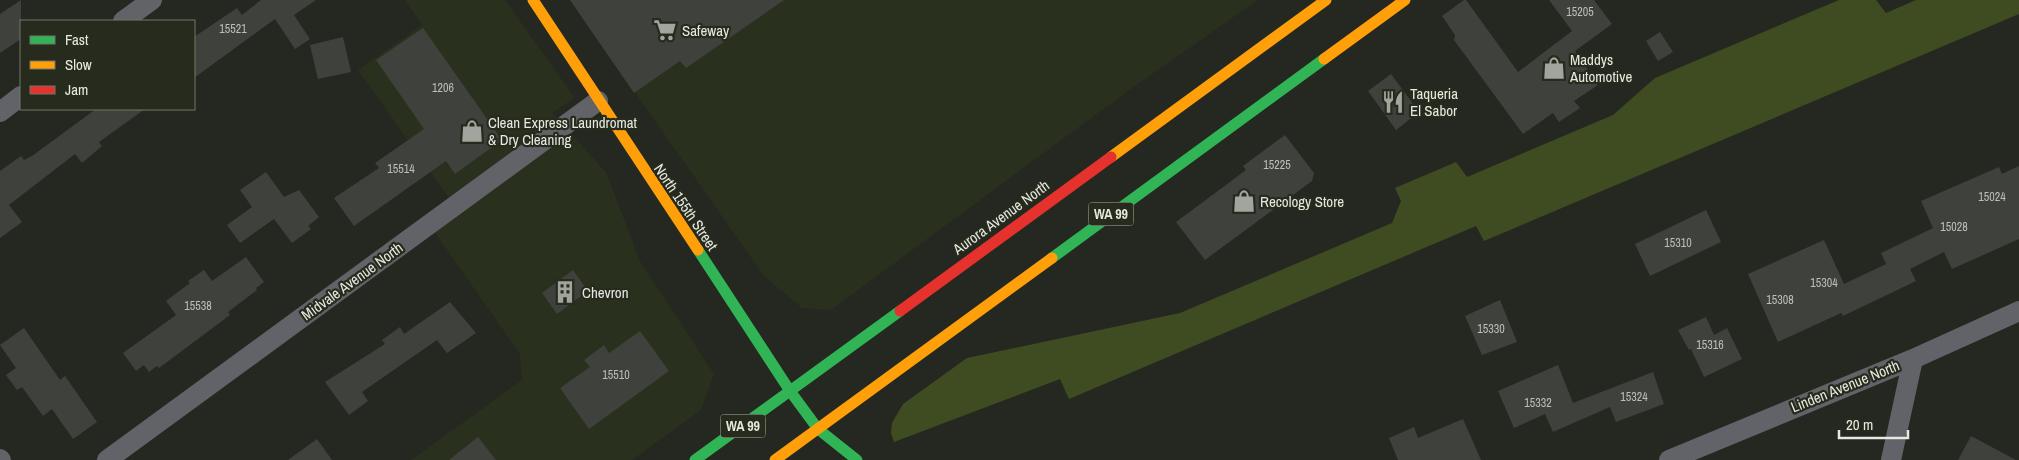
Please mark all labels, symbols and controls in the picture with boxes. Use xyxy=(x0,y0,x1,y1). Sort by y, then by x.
house number: 15205 xyxy=(1566,4,1594,20)
supermarket icon: Safeway xyxy=(652,17,678,43)
legend xyxy=(20,20,195,110)
place label: Safeway xyxy=(682,20,730,41)
house number: 15521 xyxy=(219,21,247,37)
text: Fast xyxy=(65,29,89,50)
place label: Maddys Automotive xyxy=(1569,49,1632,87)
text: Slow xyxy=(65,54,92,75)
shop icon: Maddys Automotive xyxy=(1541,55,1567,81)
text: Jam xyxy=(65,79,88,100)
house number: 1206 xyxy=(432,80,454,96)
place label: Taqueria El Sabor xyxy=(1410,83,1458,121)
restaurant icon: Taqueria El Sabor xyxy=(1380,89,1406,115)
place label: Clean Express Laundromat & Dry Cleaning xyxy=(488,112,638,150)
shop icon: Clean Express Laundromat & Dry Cleaning xyxy=(459,118,485,144)
house number: 15225 xyxy=(1263,157,1291,173)
street label: North 155th Street xyxy=(649,159,723,255)
house number: 15514 xyxy=(387,161,415,177)
street label: Aurora Avenue North xyxy=(948,175,1054,260)
shop icon: Recology Store xyxy=(1231,188,1257,214)
house number: 15024 xyxy=(1978,189,2006,205)
place label: Recology Store xyxy=(1260,191,1344,212)
road number: WA 99 xyxy=(1088,202,1134,225)
house number: 15028 xyxy=(1940,219,1968,235)
house number: 15310 xyxy=(1664,235,1692,251)
street label: Midvale Avenue North xyxy=(297,237,407,325)
house number: 15304 xyxy=(1810,275,1838,291)
building icon: Chevron xyxy=(552,279,578,305)
place label: Chevron xyxy=(582,282,629,303)
house number: 15308 xyxy=(1766,292,1794,308)
house number: 15538 xyxy=(184,298,212,314)
house number: 15330 xyxy=(1477,321,1505,337)
house number: 15316 xyxy=(1696,337,1724,353)
street label: Linden Avenue North xyxy=(1788,355,1902,417)
house number: 15510 xyxy=(602,367,630,383)
house number: 15324 xyxy=(1620,389,1648,405)
house number: 15332 xyxy=(1524,395,1552,411)
scale bar xyxy=(1839,408,1908,440)
road number: WA 99 xyxy=(720,414,766,438)
text: 20 m xyxy=(1846,414,1873,435)

